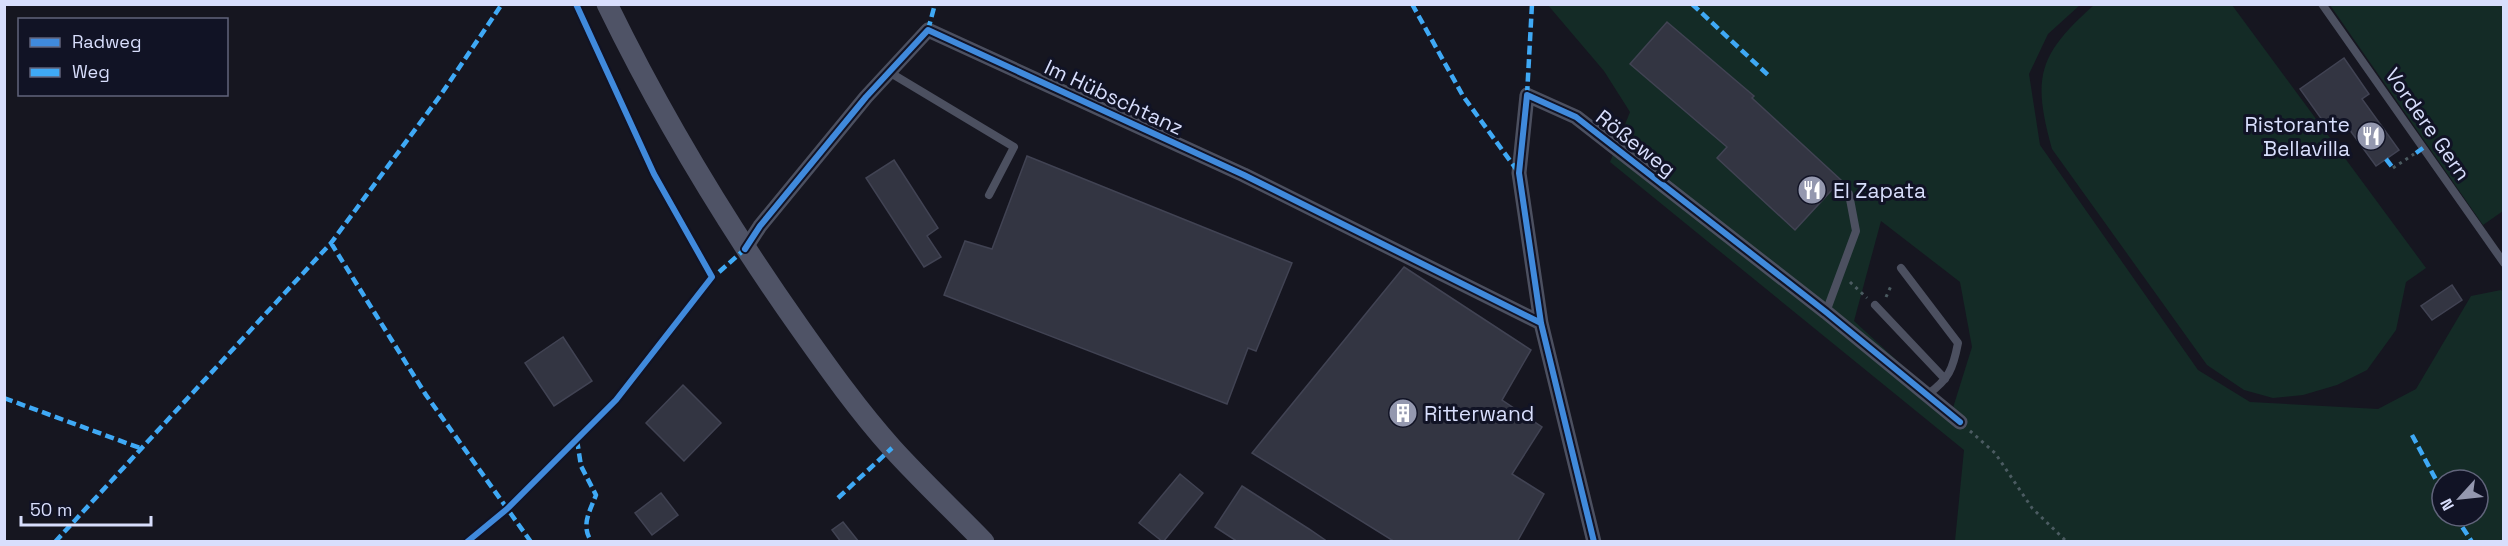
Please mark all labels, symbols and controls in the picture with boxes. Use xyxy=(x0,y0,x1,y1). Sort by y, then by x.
legend xyxy=(18,18,228,96)
text: Radweg xyxy=(72,30,142,53)
street label: Im Hübschtanz xyxy=(1040,53,1188,141)
text: Weg xyxy=(72,60,110,83)
street label: Vordere Gern xyxy=(2379,63,2477,185)
street label: Rößeweg xyxy=(1591,103,1681,183)
place label: Ristorante Bellavilla xyxy=(2245,111,2350,162)
restaurant icon: Ristorante Bellavilla xyxy=(2355,120,2387,152)
restaurant icon: El Zapata xyxy=(1796,174,1828,206)
place label: El Zapata xyxy=(1833,177,1926,204)
building icon: Ritterwand xyxy=(1387,397,1419,429)
place label: Ritterwand xyxy=(1424,400,1534,427)
north arrow xyxy=(2430,468,2490,528)
scale bar xyxy=(21,489,152,527)
text: N xyxy=(2435,495,2459,514)
text: 50 m xyxy=(30,498,72,521)

